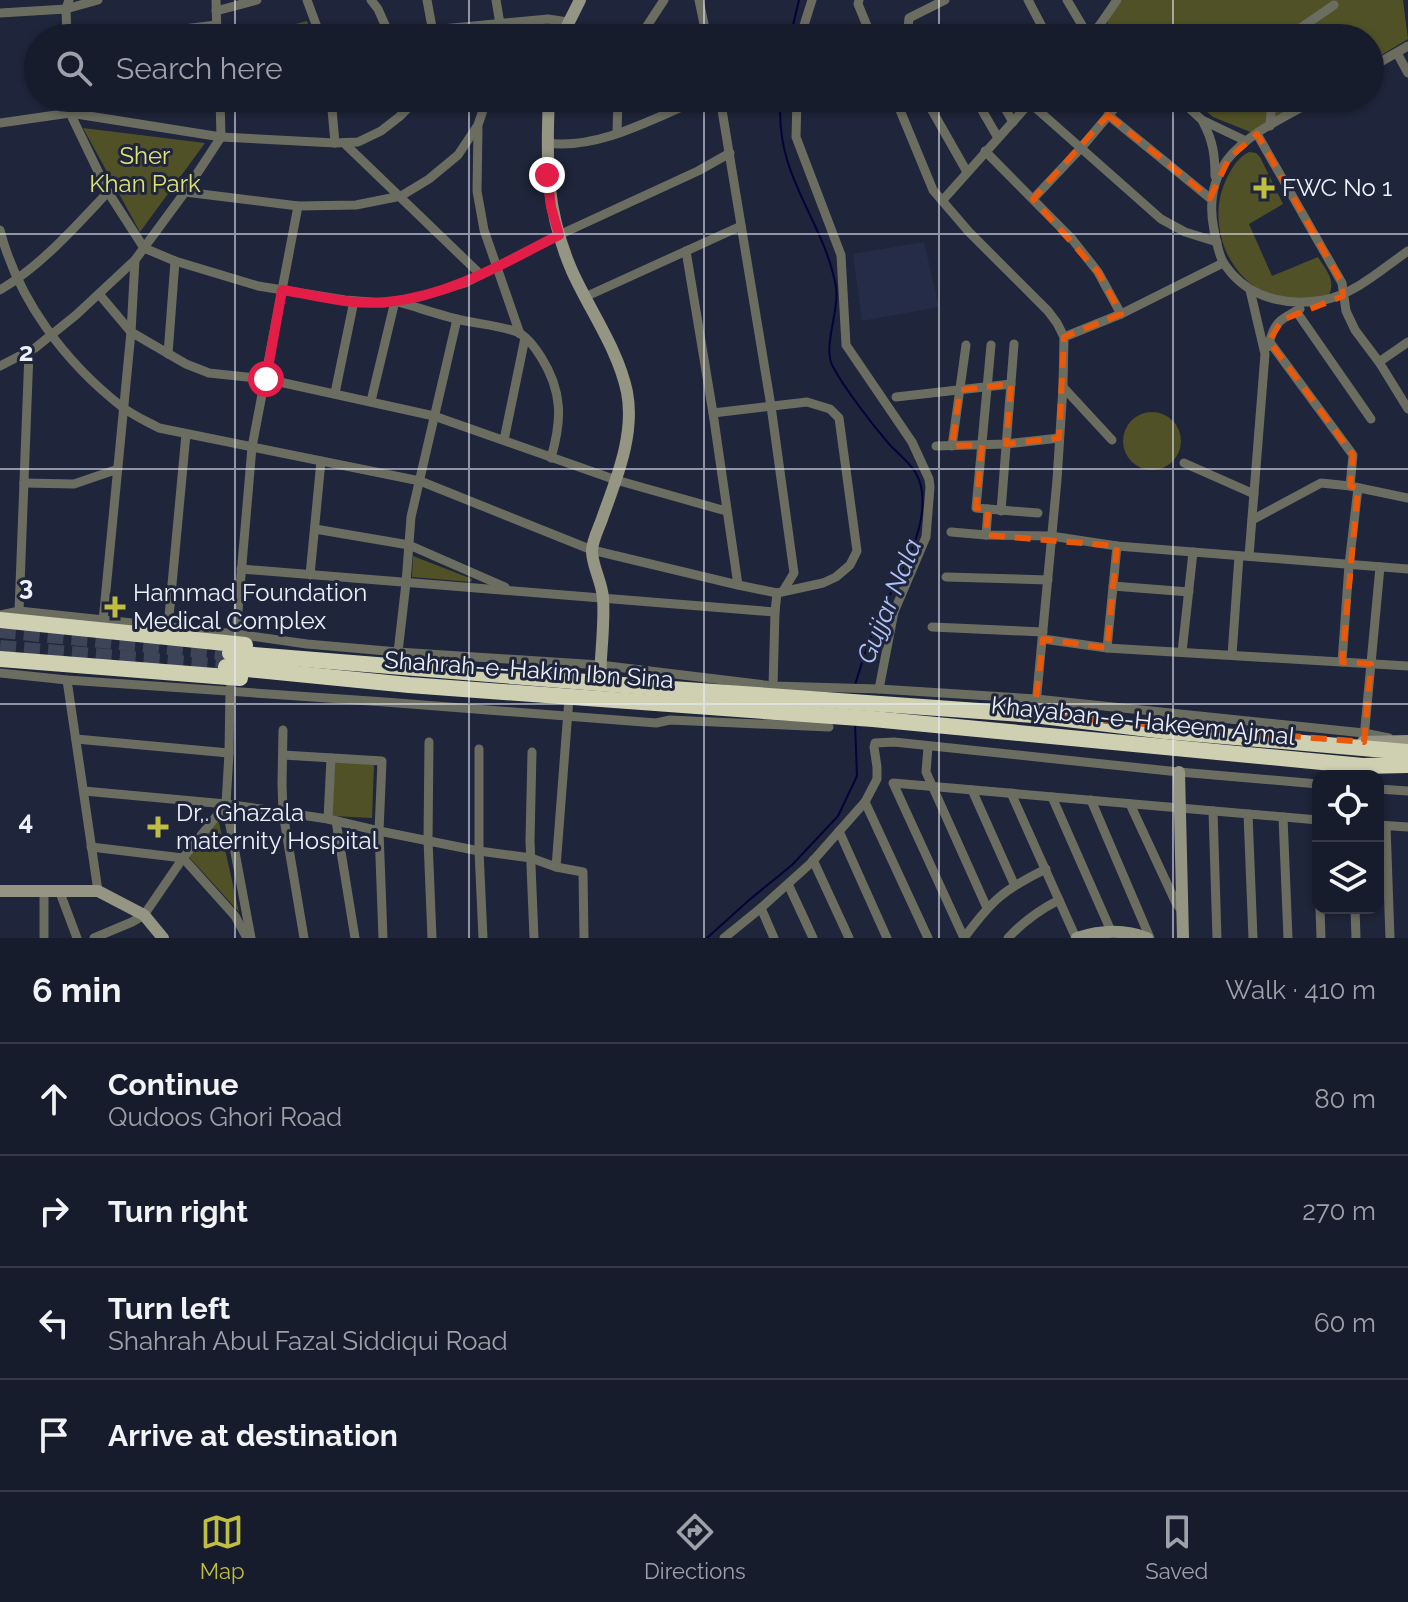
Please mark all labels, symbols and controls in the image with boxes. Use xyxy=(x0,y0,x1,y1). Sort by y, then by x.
search box xyxy=(24,24,1384,112)
icon: search xyxy=(52,46,96,90)
text: Search here xyxy=(116,51,283,86)
park label: Sher Khan Park xyxy=(89,141,201,198)
route end xyxy=(529,157,565,193)
place label: FWC No 1 xyxy=(1282,173,1392,202)
marker: FWC No 1 xyxy=(1253,177,1275,199)
text: 2 xyxy=(19,337,33,367)
route start xyxy=(248,361,284,397)
water label: Gujjar Nala xyxy=(850,534,928,668)
text: 3 xyxy=(19,571,33,601)
place label: Hammad Foundation Medical Complex xyxy=(133,578,367,635)
marker: Hammad Foundation Medical Complex xyxy=(104,596,126,618)
street label: Shahrah-e-Hakim Ibn Sina xyxy=(383,645,675,694)
street label: Khayaban-e-Hakeem Ajmal xyxy=(989,690,1297,751)
map controls xyxy=(1312,770,1384,914)
button: locate xyxy=(1312,770,1384,842)
place label: Dr,. Ghazala maternity Hospital xyxy=(176,798,379,855)
text: 4 xyxy=(19,806,33,836)
marker: Dr,. Ghazala maternity Hospital xyxy=(147,816,169,838)
button: layers xyxy=(1312,842,1384,914)
text: 6 min xyxy=(32,970,122,1010)
text: Walk · 410 m xyxy=(1225,975,1376,1005)
text: Continue xyxy=(108,1067,239,1102)
icon: ahead xyxy=(32,1077,76,1121)
text: 80 m xyxy=(1314,1084,1376,1114)
text: Qudoos Ghori Road xyxy=(108,1102,342,1132)
icon: right xyxy=(32,1189,76,1233)
text: Turn right xyxy=(108,1194,248,1229)
text: 270 m xyxy=(1302,1196,1376,1226)
text: Turn left xyxy=(108,1291,230,1326)
icon: left xyxy=(32,1301,76,1345)
text: 60 m xyxy=(1314,1308,1376,1338)
text: Shahrah Abul Fazal Siddiqui Road xyxy=(108,1326,508,1356)
icon: arrive xyxy=(32,1413,76,1457)
text: Arrive at destination xyxy=(108,1418,398,1453)
tab: Map xyxy=(200,1510,245,1584)
tab: Directions xyxy=(644,1510,746,1584)
tab: Saved xyxy=(1145,1510,1208,1584)

